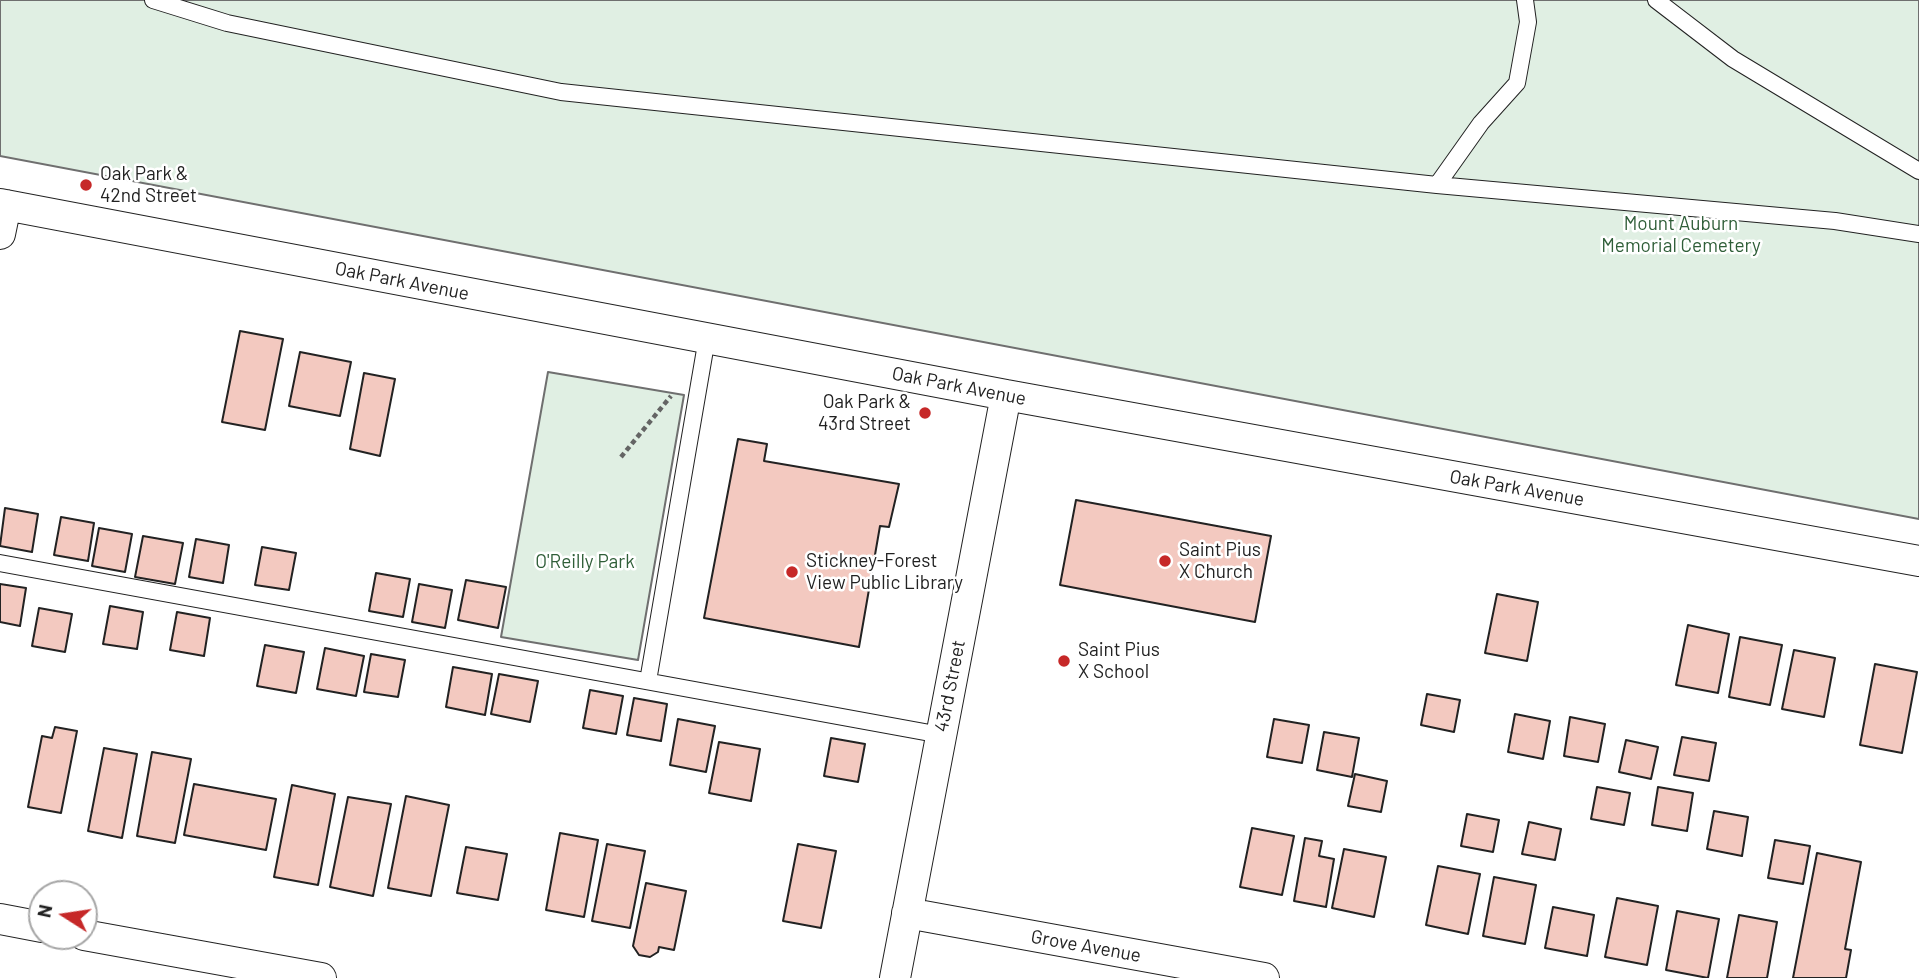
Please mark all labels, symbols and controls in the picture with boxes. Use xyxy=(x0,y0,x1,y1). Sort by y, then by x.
place label: Oak Park & 42nd Street xyxy=(100,163,197,207)
marker: Oak Park & 42nd Street xyxy=(78,177,94,193)
park label: Mount Auburn Memorial Cemetery xyxy=(1601,213,1761,257)
street label: Oak Park Avenue xyxy=(333,257,471,305)
street label: Oak Park Avenue xyxy=(890,362,1028,410)
place label: Oak Park & 43rd Street xyxy=(818,391,911,435)
marker: Oak Park & 43rd Street xyxy=(917,405,933,421)
street label: Oak Park Avenue xyxy=(1448,465,1586,511)
place label: Saint Pius X Church xyxy=(1179,539,1261,583)
place label: Stickney-Forest View Public Library xyxy=(806,550,963,594)
park label: O'Reilly Park xyxy=(535,551,635,573)
marker: Saint Pius X Church xyxy=(1157,553,1173,569)
marker: Stickney-Forest View Public Library xyxy=(784,564,800,580)
street label: 43rd Street xyxy=(930,638,970,734)
place label: Saint Pius X School xyxy=(1078,639,1160,683)
marker: Saint Pius X School xyxy=(1056,653,1072,669)
north arrow xyxy=(28,880,98,950)
text: N xyxy=(31,902,56,920)
street label: Grove Avenue xyxy=(1029,925,1143,967)

